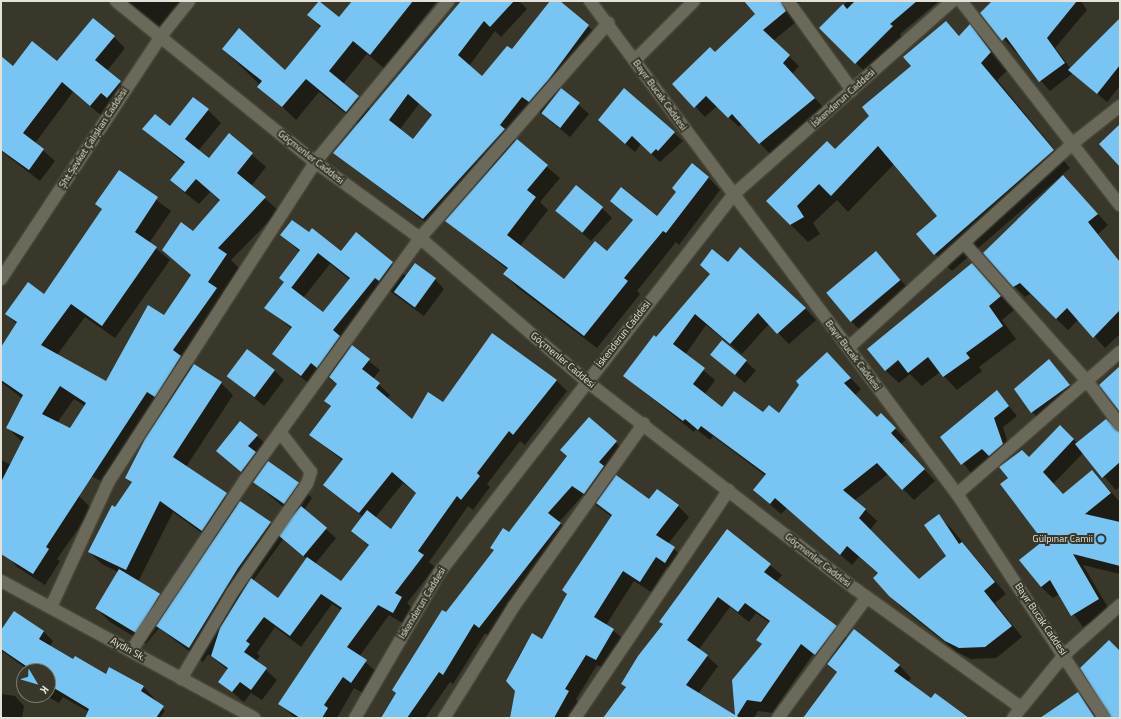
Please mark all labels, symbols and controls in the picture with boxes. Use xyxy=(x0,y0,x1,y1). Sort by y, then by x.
street label: Bayır Bucak Caddesi xyxy=(630,57,690,133)
street label: İskenderun Caddesi xyxy=(809,66,877,130)
street label: Şht.Şevket Çalışkan Caddesi xyxy=(56,86,130,190)
street label: Göçmenler Caddesi xyxy=(276,127,346,187)
street label: İskenderun Caddesi xyxy=(593,298,653,370)
street label: Bayır Bucak Caddesi xyxy=(823,318,883,392)
street label: Göçmenler Caddesi xyxy=(528,330,598,390)
street label: Göçmenler Caddesi xyxy=(783,530,853,590)
place label: Gülpınar Camii xyxy=(1033,533,1093,545)
marker: Gülpınar Camii xyxy=(1096,534,1106,544)
street label: İskenderun Caddesi xyxy=(396,565,448,641)
street label: Bayır Bucak Caddesi xyxy=(1012,581,1070,657)
street label: Aydin Sk. xyxy=(108,635,148,663)
north arrow xyxy=(16,663,56,703)
text: K xyxy=(36,682,53,697)

